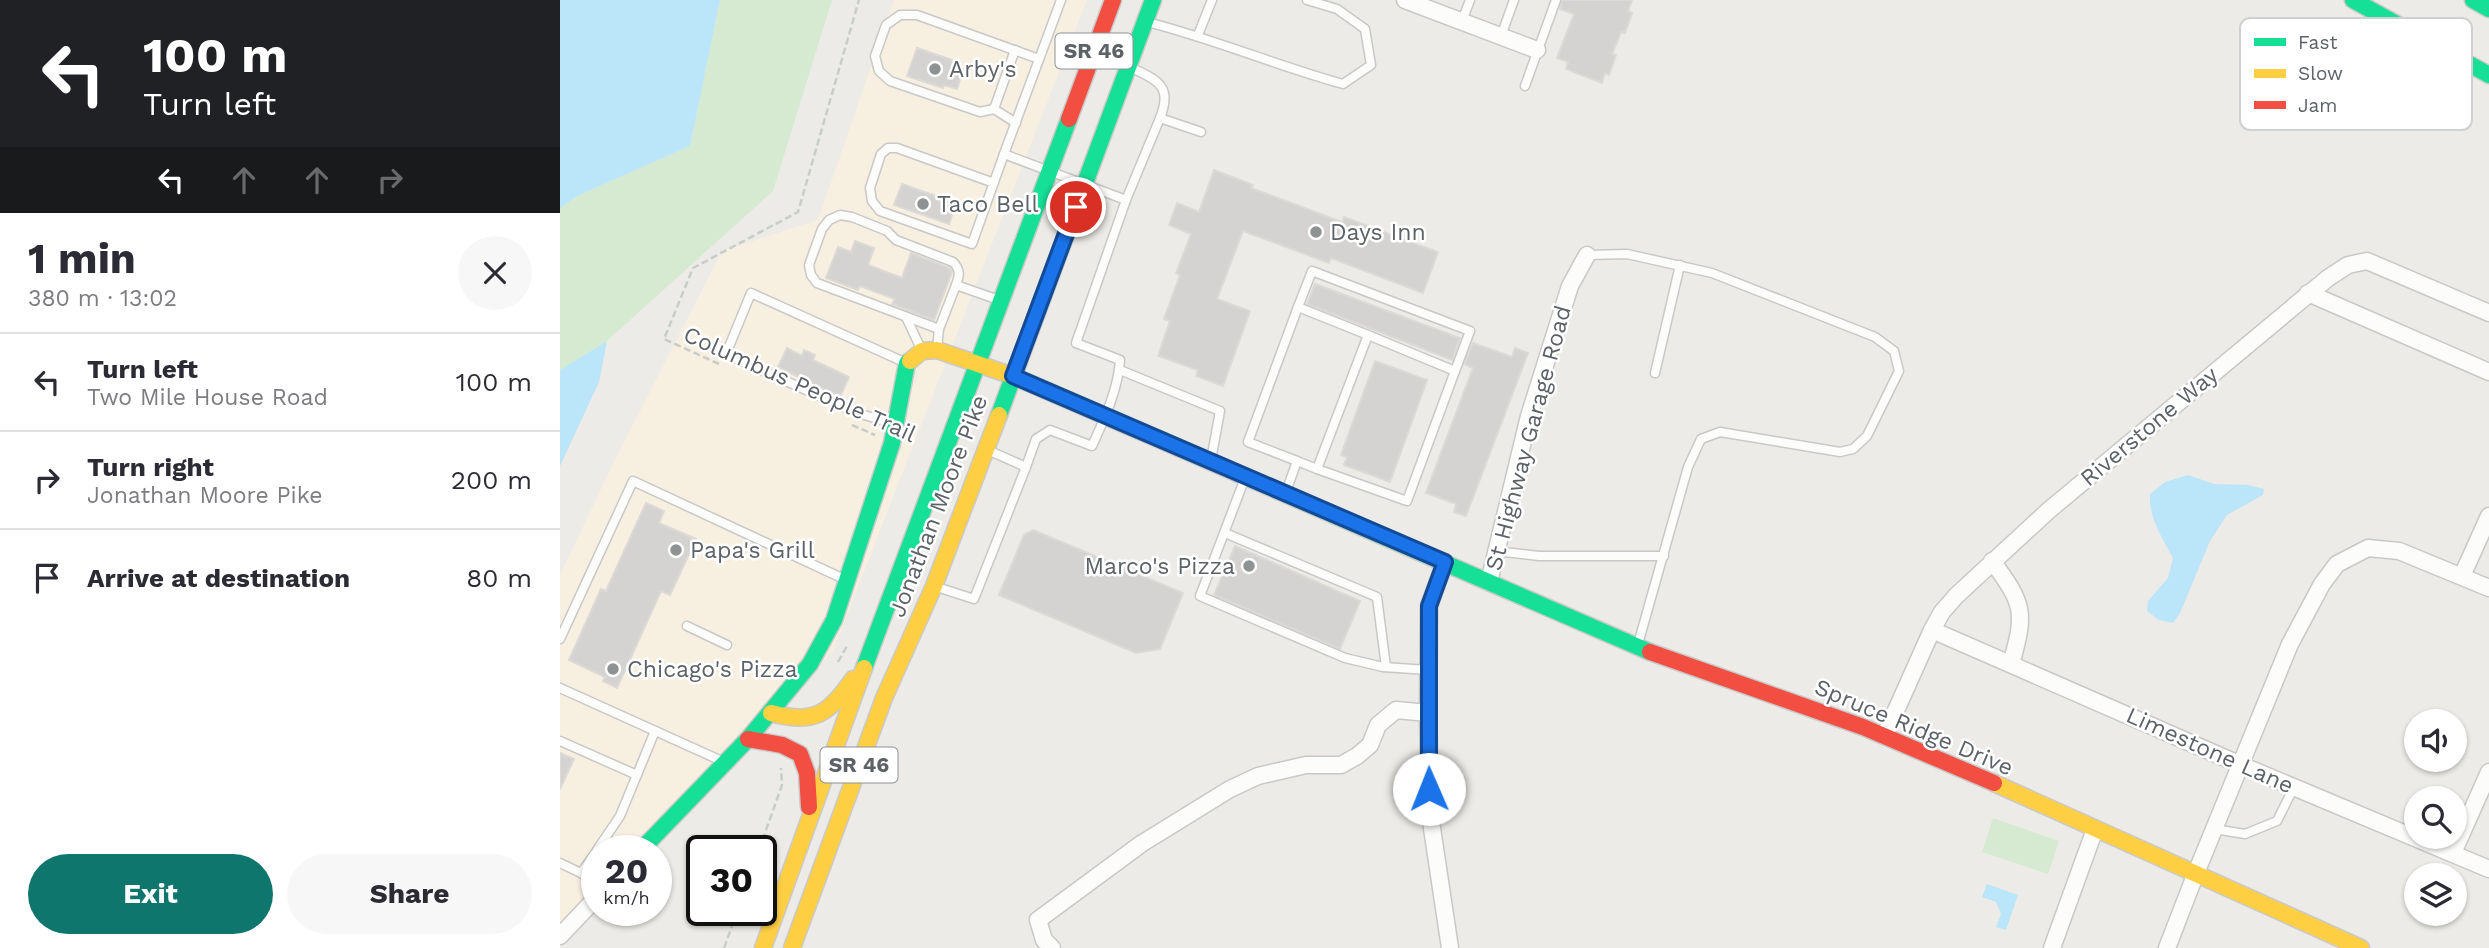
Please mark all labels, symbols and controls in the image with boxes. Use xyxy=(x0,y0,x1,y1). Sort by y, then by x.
legend xyxy=(2240,18,2472,130)
text: 100 m xyxy=(143,26,287,84)
icon: left xyxy=(28,28,119,119)
text: Fast xyxy=(2298,31,2337,54)
road number: SR 46 xyxy=(1056,34,1132,68)
place label: Arby's xyxy=(949,56,1017,83)
marker: Arby's xyxy=(927,61,943,77)
text: Slow xyxy=(2298,62,2343,85)
text: Turn left xyxy=(143,85,276,123)
text: Jam xyxy=(2298,94,2337,117)
icon: left xyxy=(152,161,190,199)
icon: ahead xyxy=(225,161,263,199)
icon: ahead xyxy=(298,161,336,199)
icon: right xyxy=(371,161,409,199)
pin xyxy=(1046,177,1106,237)
icon: arrive xyxy=(1057,188,1095,226)
place label: Taco Bell xyxy=(937,191,1038,218)
marker: Taco Bell xyxy=(915,196,931,212)
place label: Days Inn xyxy=(1330,219,1426,246)
marker: Days Inn xyxy=(1308,224,1324,240)
text: 1 min xyxy=(28,234,136,283)
button: close xyxy=(458,236,532,310)
text: 380 m · 13:02 xyxy=(28,285,177,312)
street label: St Highway Garage Road xyxy=(1480,303,1577,574)
street label: Columbus People Trail xyxy=(679,321,920,448)
text: Turn left xyxy=(87,354,198,384)
street label: Riverstone Way xyxy=(2075,361,2224,492)
icon: left xyxy=(28,363,66,401)
text: 100 m xyxy=(456,367,532,397)
text: Two Mile House Road xyxy=(87,384,328,411)
street label: Jonathan Moore Pike xyxy=(884,391,993,621)
text: Turn right xyxy=(87,452,214,482)
icon: right xyxy=(28,461,66,499)
text: 200 m xyxy=(451,465,532,495)
text: Jonathan Moore Pike xyxy=(87,482,323,509)
place label: Papa's Grill xyxy=(690,537,815,564)
marker: Papa's Grill xyxy=(668,542,684,558)
place label: Marco's Pizza xyxy=(1084,553,1235,580)
marker: Marco's Pizza xyxy=(1241,558,1257,574)
icon: arrive xyxy=(28,559,66,597)
text: Arrive at destination xyxy=(87,563,350,593)
text: 80 m xyxy=(466,563,532,593)
place label: Chicago's Pizza xyxy=(627,656,797,683)
marker: Chicago's Pizza xyxy=(605,661,621,677)
street label: Spruce Ridge Drive xyxy=(1811,673,2017,781)
street label: Limestone Lane xyxy=(2122,701,2298,799)
map controls xyxy=(2404,709,2467,926)
button: sound xyxy=(2404,709,2467,772)
road number: SR 46 xyxy=(820,748,898,782)
position arrow xyxy=(1392,752,1466,826)
button: search xyxy=(2404,786,2467,849)
speed limit sign: 30 xyxy=(686,835,777,926)
text: 20 xyxy=(605,850,648,892)
button: Exit xyxy=(28,854,273,934)
button: Share xyxy=(287,854,532,934)
button: layers xyxy=(2404,863,2467,926)
text: km/h xyxy=(603,887,650,908)

